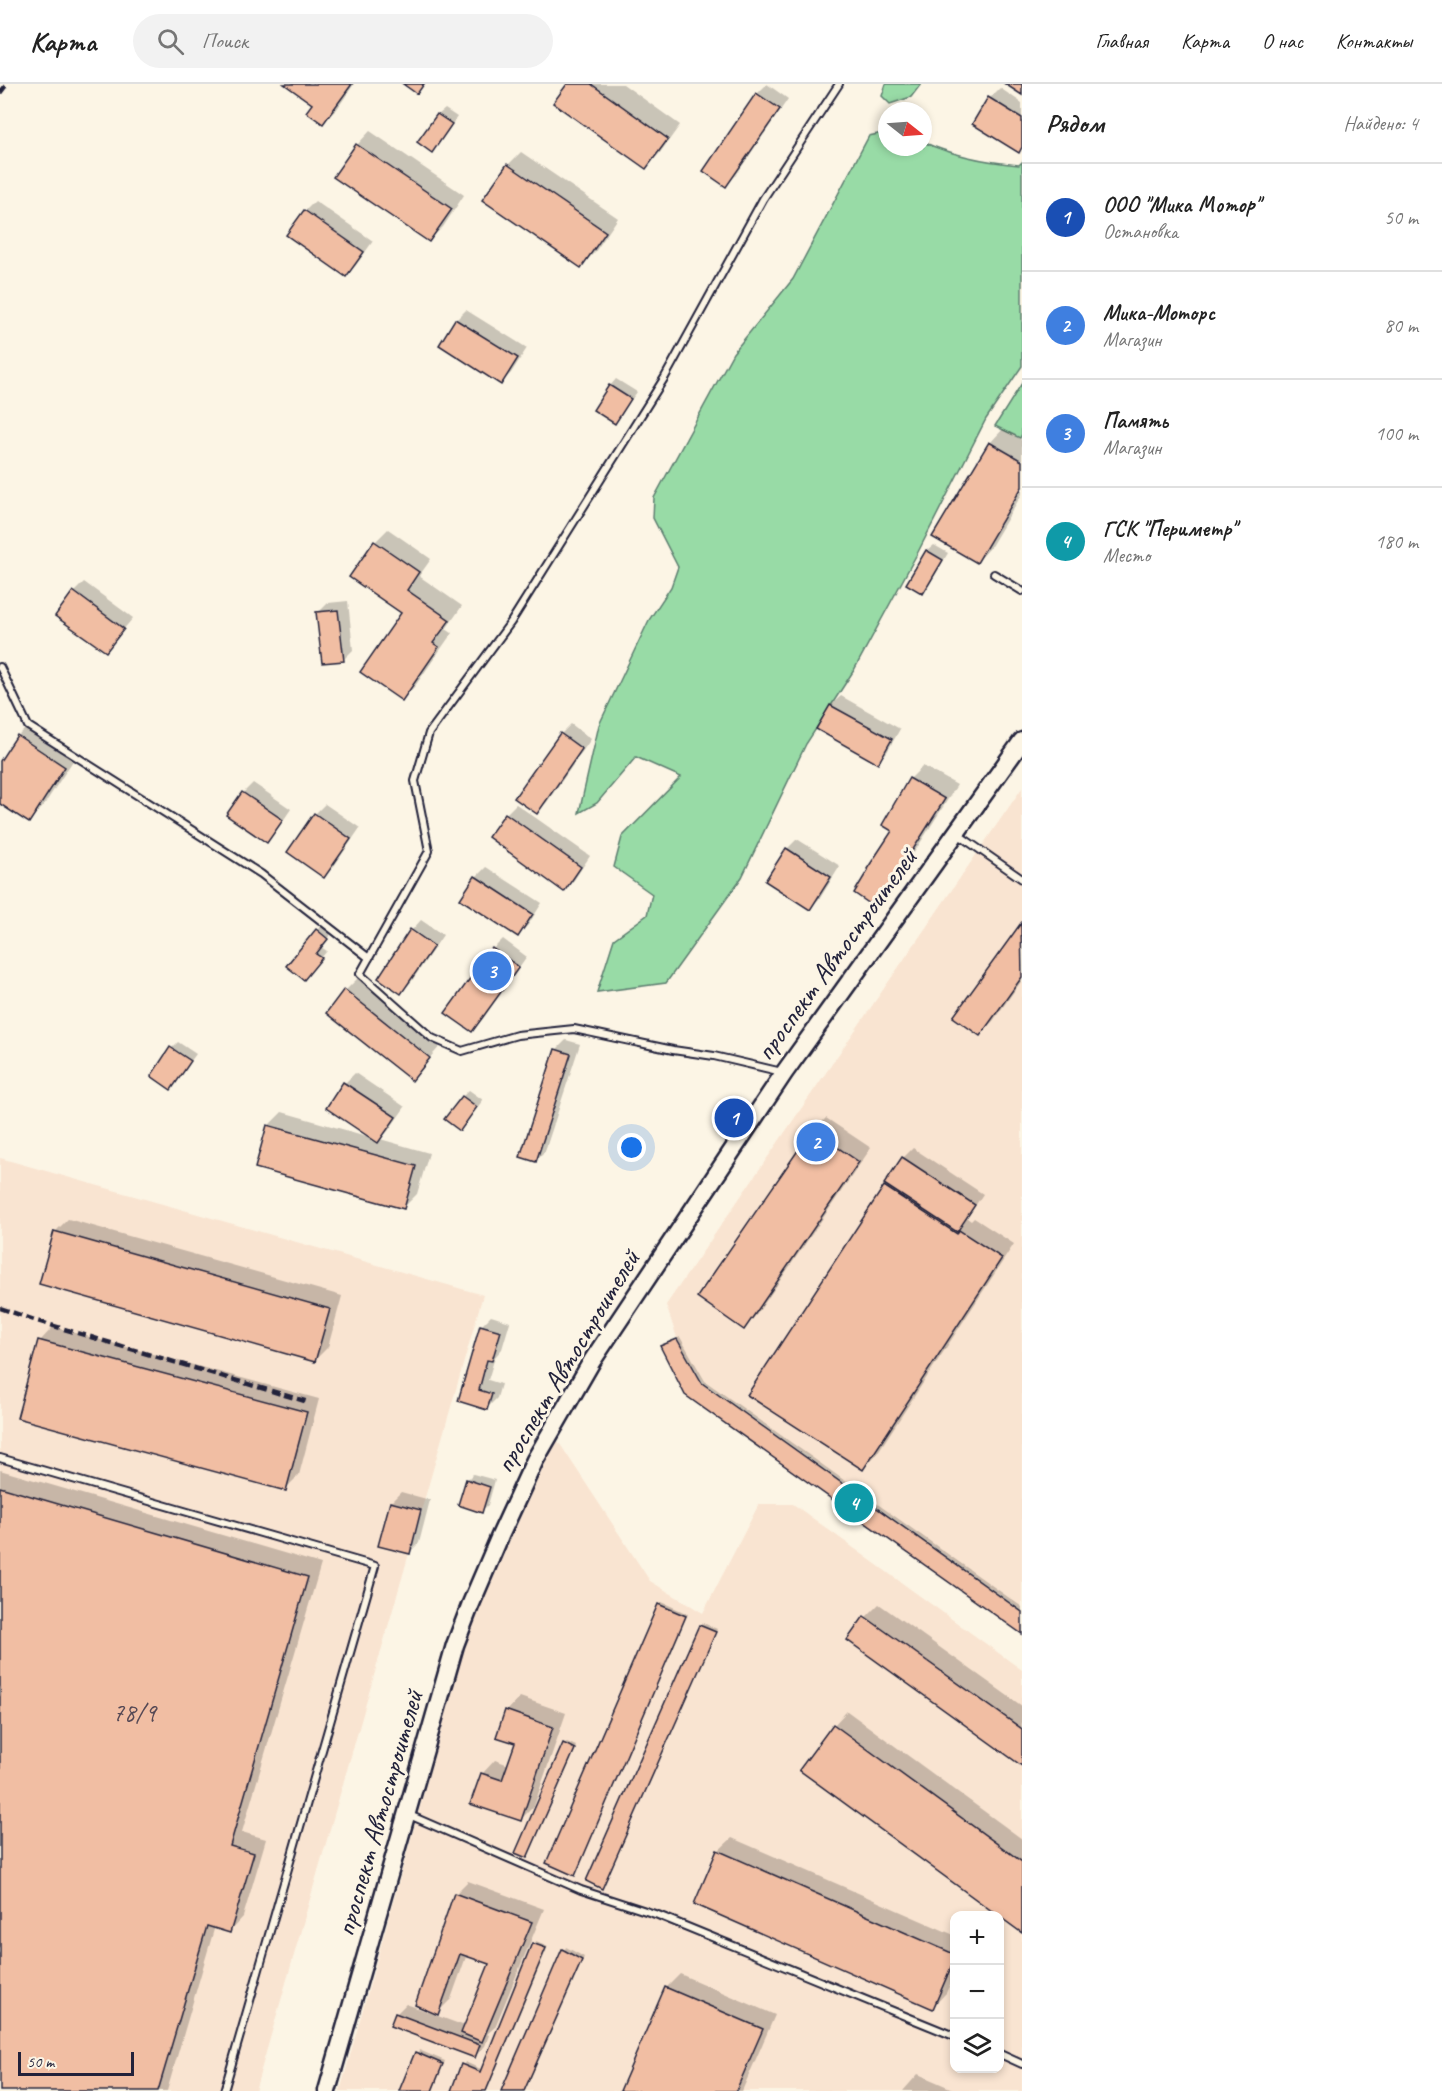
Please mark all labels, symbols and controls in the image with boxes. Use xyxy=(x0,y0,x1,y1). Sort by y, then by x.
search box xyxy=(133,14,553,68)
text: Карта xyxy=(30,24,97,59)
icon: search xyxy=(154,25,187,58)
text: Поиск xyxy=(202,27,248,55)
text: Главная xyxy=(1095,28,1148,54)
text: Карта xyxy=(1181,28,1229,54)
text: О нас xyxy=(1262,28,1303,54)
text: Контакты xyxy=(1336,28,1412,54)
north arrow xyxy=(878,102,932,156)
text: Рядом xyxy=(1046,107,1104,140)
text: Найдено: 4 xyxy=(1343,111,1418,136)
text: ООО "Мика Мотор" xyxy=(1103,191,1260,219)
text: 1 xyxy=(1061,205,1070,230)
text: 50 m xyxy=(1384,205,1418,230)
text: Остановка xyxy=(1103,219,1178,244)
text: Мика-Моторс xyxy=(1103,299,1215,327)
text: 2 xyxy=(1061,313,1070,338)
text: 80 m xyxy=(1384,313,1418,338)
text: Магазин xyxy=(1103,327,1161,352)
text: Память xyxy=(1103,407,1168,435)
text: 3 xyxy=(1061,421,1070,446)
text: 100 m xyxy=(1375,421,1418,446)
text: Магазин xyxy=(1103,435,1161,460)
text: ГСК "Периметр" xyxy=(1103,515,1236,543)
text: 4 xyxy=(1061,529,1070,554)
text: 180 m xyxy=(1375,529,1418,554)
text: Место xyxy=(1103,543,1150,568)
street label: проспект Автостроителей xyxy=(747,840,926,1067)
pin: 3 xyxy=(472,948,512,994)
pin: 1 xyxy=(714,1096,754,1140)
pin: 2 xyxy=(796,1120,836,1164)
your location xyxy=(617,1133,646,1162)
street label: проспект Автостроителей xyxy=(486,1242,648,1479)
pin: 4 xyxy=(834,1480,874,1526)
street label: проспект Автостроителей xyxy=(327,1685,431,1940)
house number: 78/9 xyxy=(112,1696,158,1729)
map controls xyxy=(950,1911,1004,2073)
button: + xyxy=(950,1911,1004,1965)
button: − xyxy=(950,1965,1004,2019)
button: layers xyxy=(950,2019,1004,2073)
scale bar xyxy=(18,2049,134,2076)
text: 50 m xyxy=(27,2052,54,2072)

